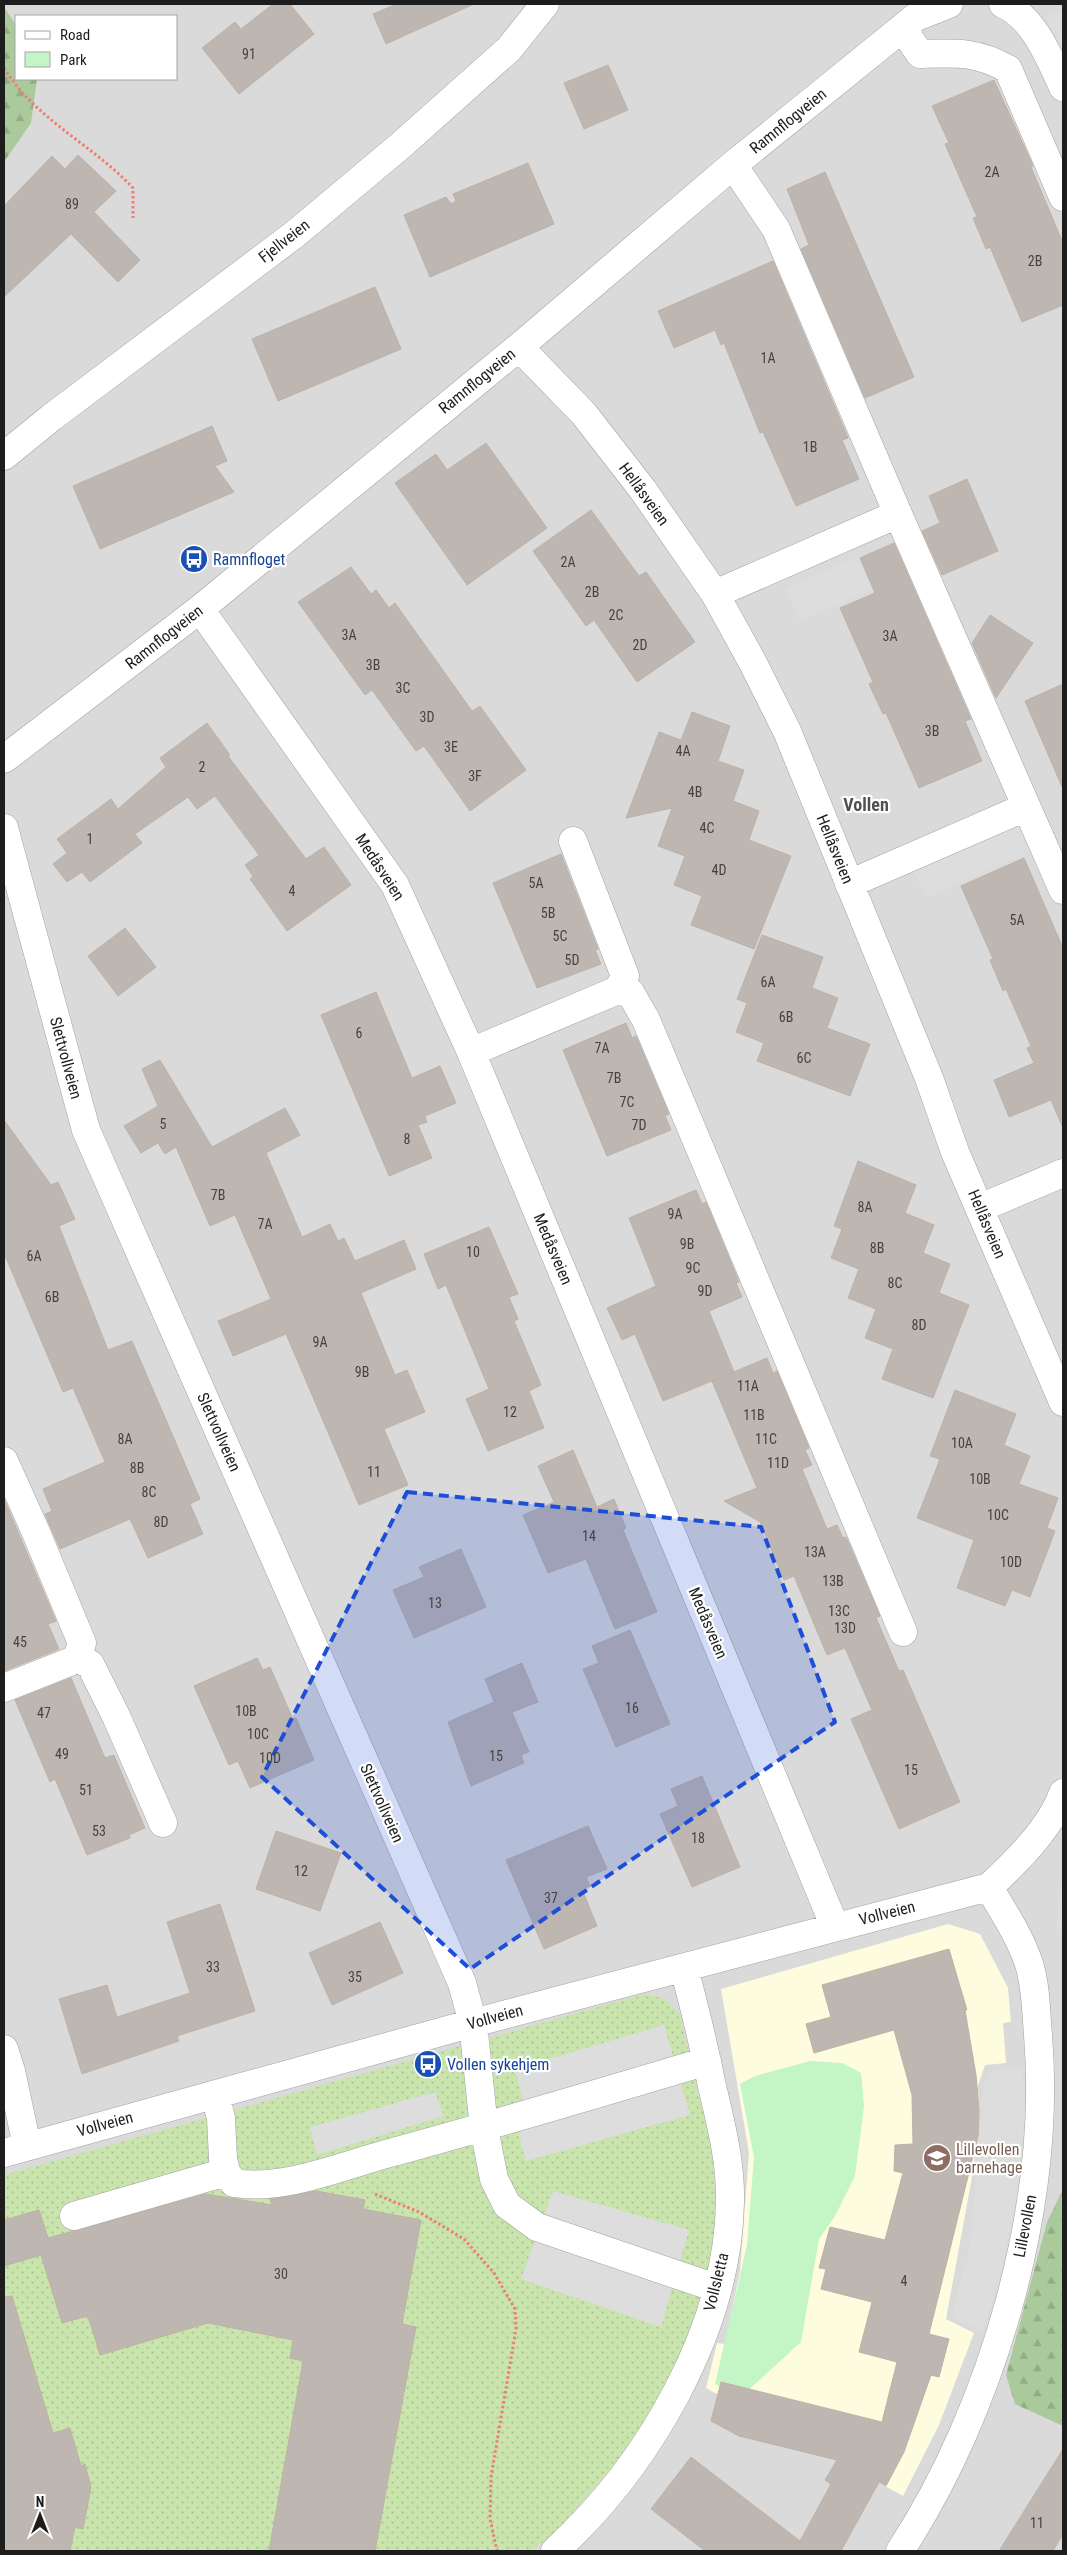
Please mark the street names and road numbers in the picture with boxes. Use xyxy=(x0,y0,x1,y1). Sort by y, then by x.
street label: Ramnflogveien xyxy=(746,84,830,158)
street label: Fjellveien xyxy=(255,215,313,267)
street label: Ramnflogveien xyxy=(435,344,519,418)
street label: Hellåsveien xyxy=(615,459,673,529)
street label: Ramnflogveien xyxy=(121,601,207,673)
street label: Hellåsveien xyxy=(813,812,857,886)
street label: Medåsveien xyxy=(351,830,409,904)
street label: Slettvollveien xyxy=(46,1015,86,1101)
street label: Hellåsveien xyxy=(964,1187,1010,1261)
street label: Medåsveien xyxy=(529,1210,577,1288)
street label: Slettvollveien xyxy=(193,1390,245,1474)
street label: Medåsveien xyxy=(684,1584,732,1662)
street label: Slettvollveien xyxy=(356,1761,408,1845)
street label: Vollveien xyxy=(857,1897,917,1929)
street label: Vollveien xyxy=(465,2000,525,2034)
street label: Vollveien xyxy=(75,2107,135,2141)
street label: Lillevollen xyxy=(1010,2193,1040,2259)
street label: Vollsletta xyxy=(700,2251,732,2313)

